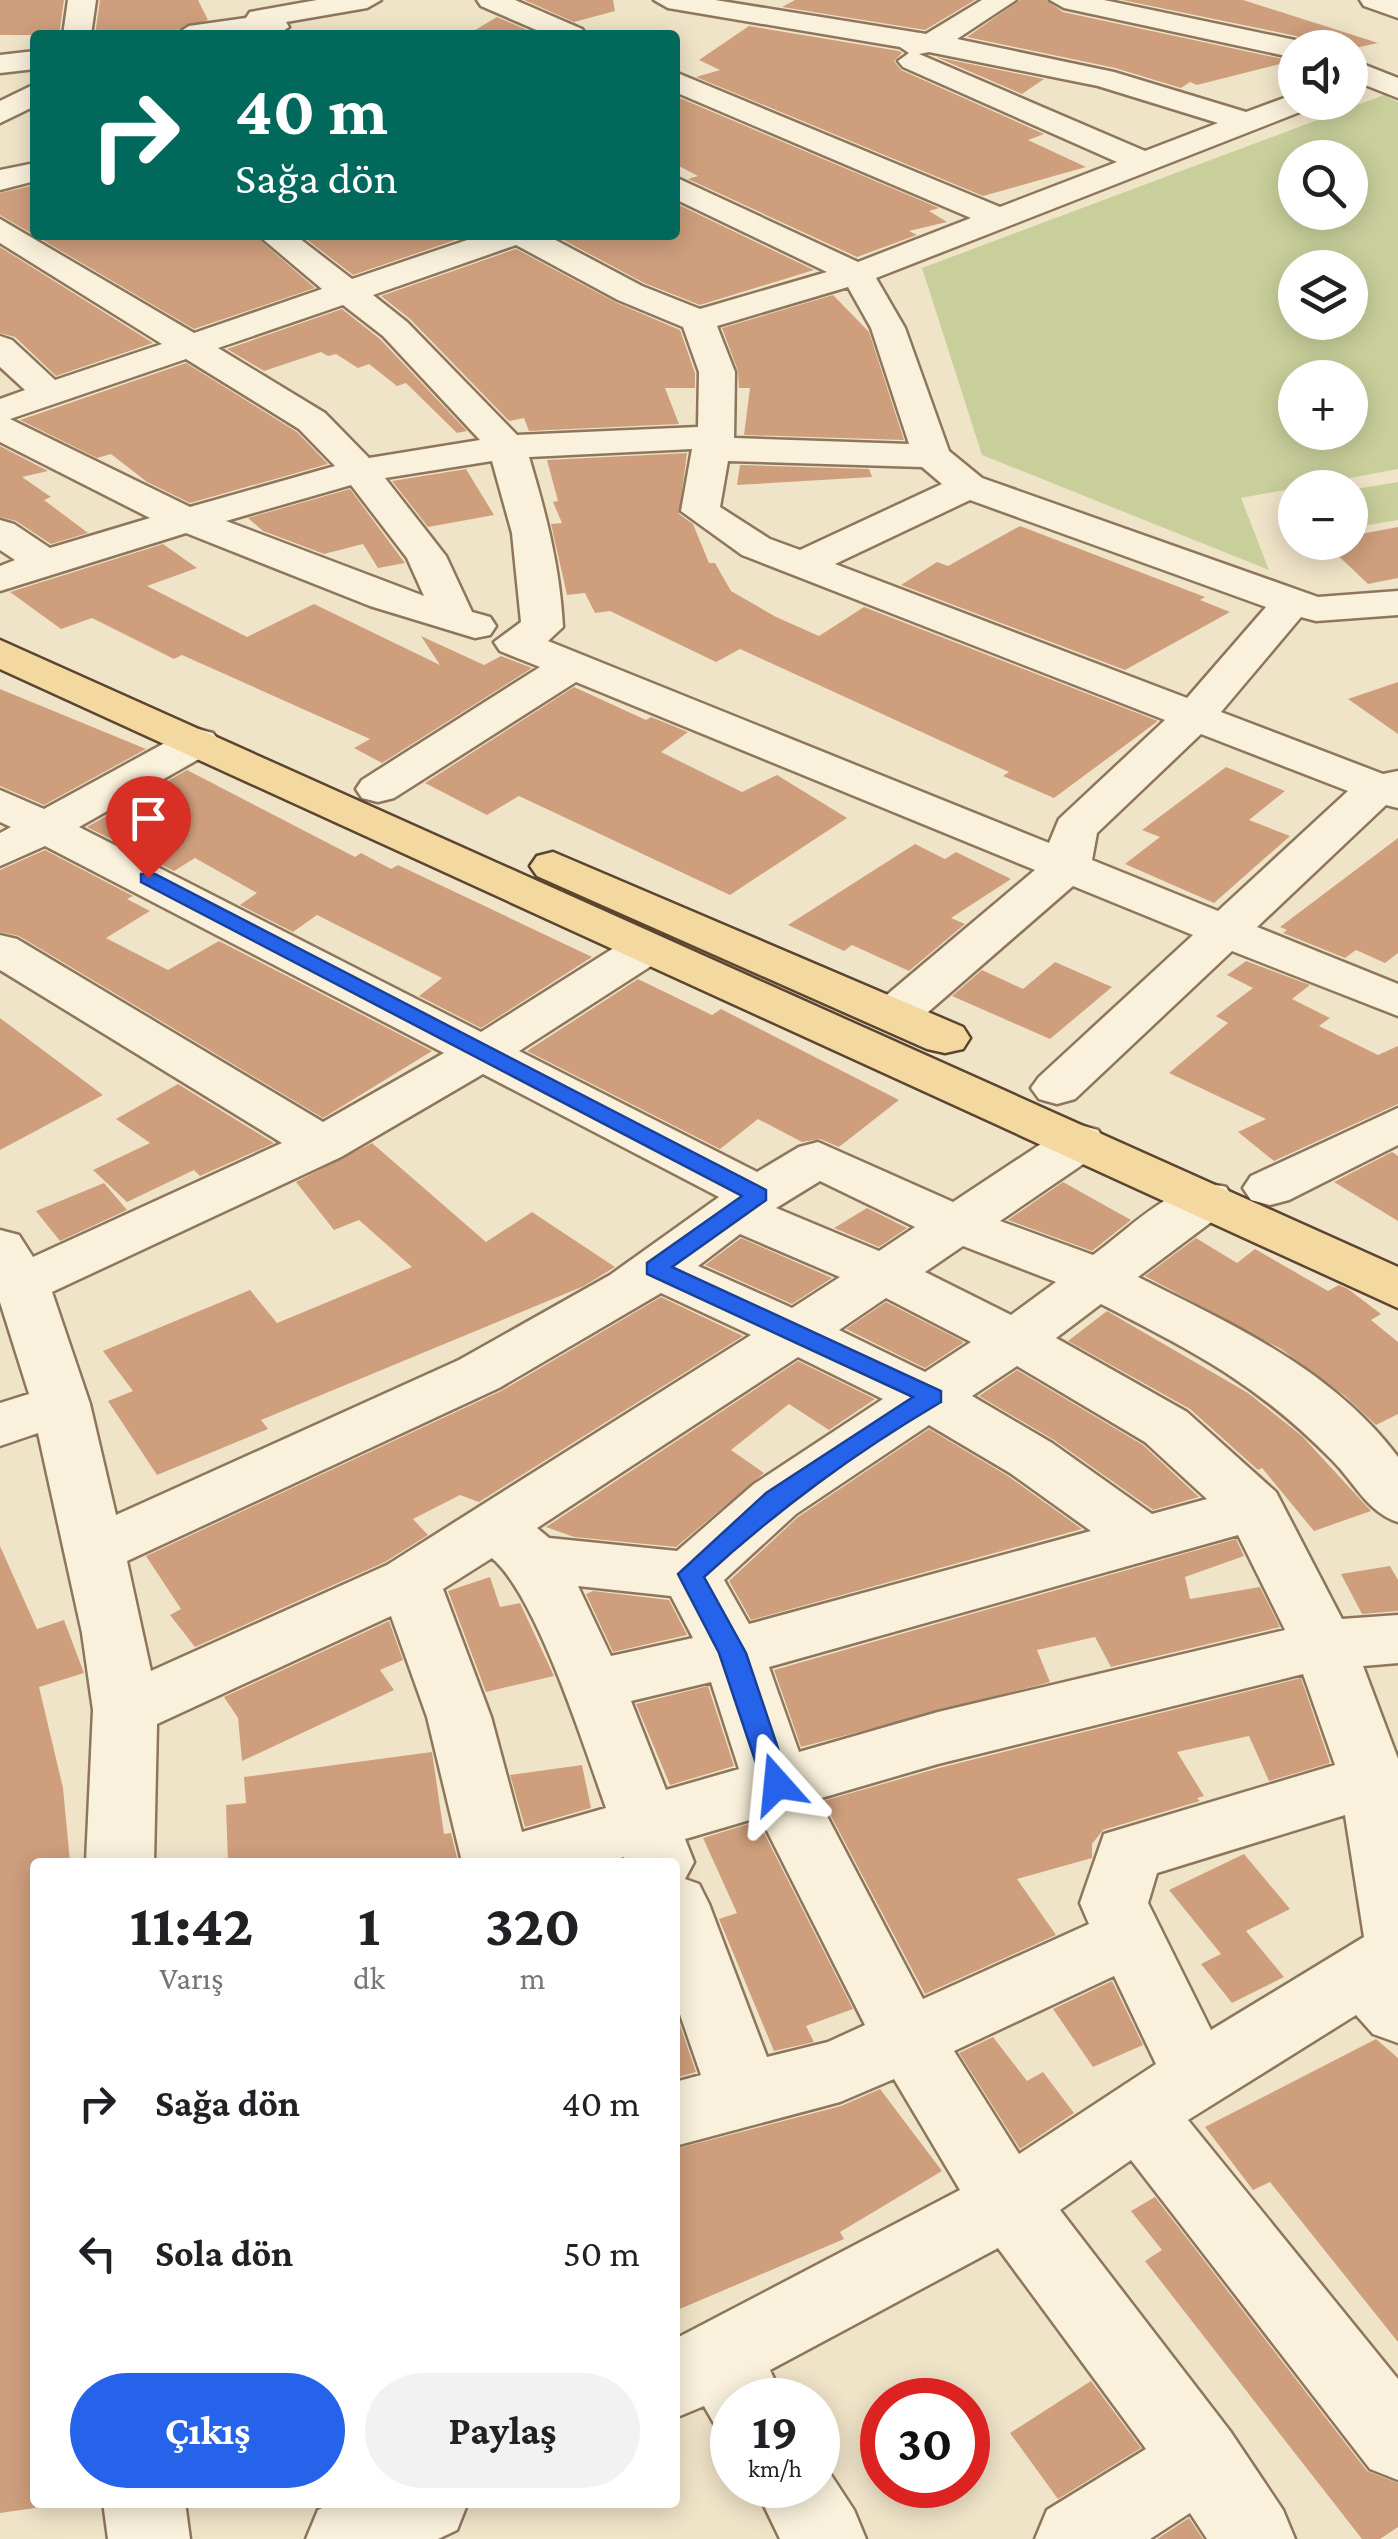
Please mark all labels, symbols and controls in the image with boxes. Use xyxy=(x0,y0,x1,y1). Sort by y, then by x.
map controls xyxy=(1278,30,1368,560)
button: sound xyxy=(1278,30,1368,120)
icon: right xyxy=(70,70,200,200)
text: 40 m xyxy=(235,71,388,149)
button: search xyxy=(1278,140,1368,230)
text: Sağa dön xyxy=(235,153,398,203)
button: layers xyxy=(1278,250,1368,340)
button: + xyxy=(1278,360,1368,450)
button: − xyxy=(1278,470,1368,560)
pin xyxy=(106,776,191,879)
icon: arrive xyxy=(121,791,176,846)
position arrow xyxy=(725,1732,829,1836)
text: 11:42 xyxy=(130,1891,253,1958)
text: 1 xyxy=(358,1891,380,1958)
text: 320 xyxy=(485,1891,580,1958)
text: Varış xyxy=(160,1960,223,1996)
text: dk xyxy=(353,1960,385,1996)
text: m xyxy=(520,1960,545,1996)
icon: right xyxy=(70,2076,125,2131)
text: Sağa dön xyxy=(155,2082,300,2124)
text: 40 m xyxy=(561,2082,640,2124)
icon: left xyxy=(70,2226,125,2281)
text: Sola dön xyxy=(155,2232,293,2274)
text: 50 m xyxy=(563,2232,640,2274)
button: Çıkış xyxy=(70,2373,345,2488)
button: Paylaş xyxy=(365,2373,640,2488)
speed limit sign: 30 xyxy=(860,2378,990,2508)
text: 19 xyxy=(752,2403,798,2459)
text: km/h xyxy=(748,2455,802,2482)

